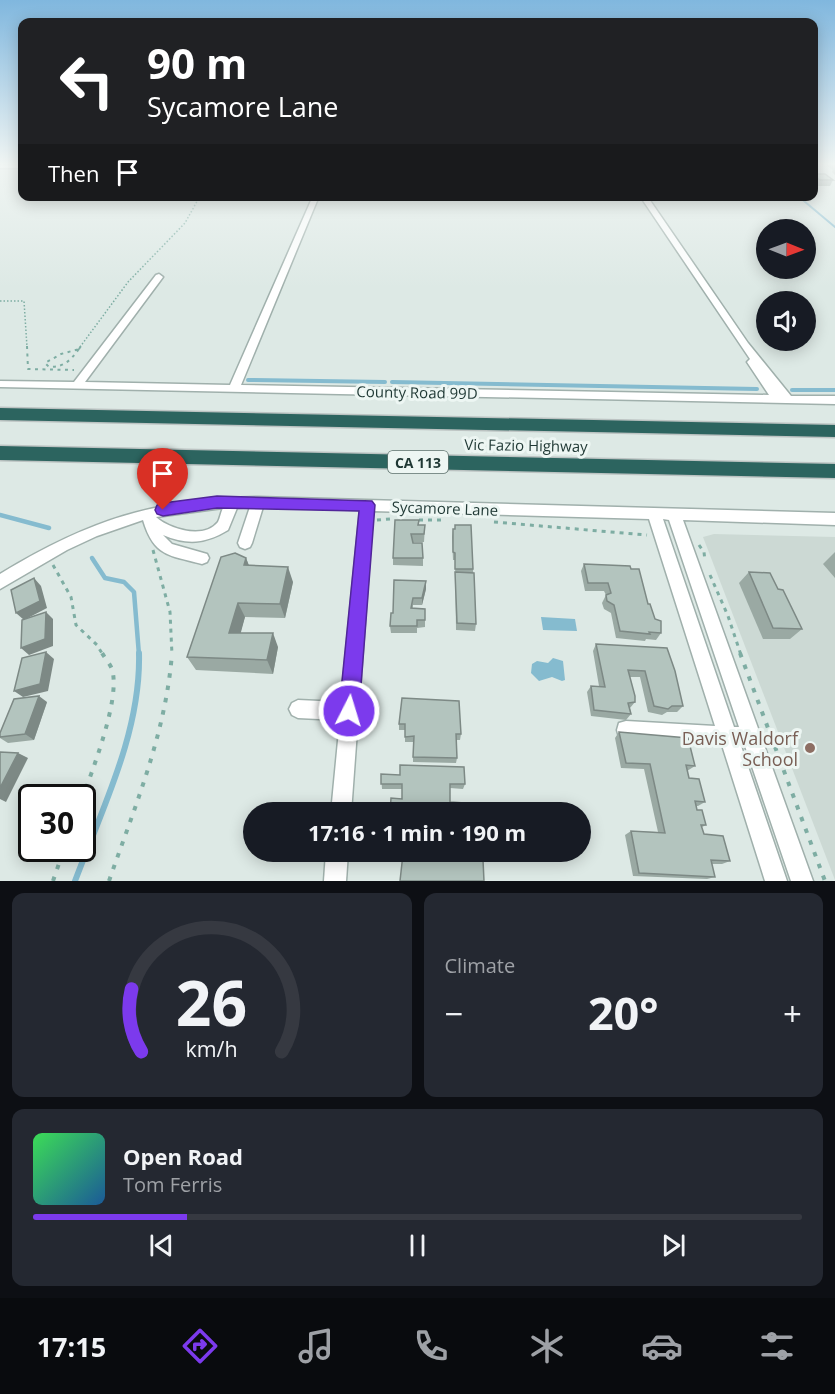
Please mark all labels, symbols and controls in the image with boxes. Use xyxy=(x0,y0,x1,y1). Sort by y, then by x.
text: 90 m xyxy=(147,34,247,91)
icon: left xyxy=(48,42,126,120)
text: Sycamore Lane xyxy=(147,88,339,125)
icon: arrive xyxy=(111,156,144,189)
text: Then xyxy=(48,158,99,188)
north arrow xyxy=(756,219,816,279)
map controls xyxy=(756,219,816,351)
button: sound xyxy=(756,291,816,351)
street label: County Road 99D xyxy=(356,381,478,403)
street label: Vic Fazio Highway xyxy=(464,434,588,456)
pin xyxy=(137,448,188,510)
road number: CA 113 xyxy=(388,451,448,473)
icon: arrive xyxy=(146,457,179,490)
street label: Sycamore Lane xyxy=(391,496,499,520)
position arrow xyxy=(317,679,381,743)
place label: Davis Waldorf School xyxy=(682,726,799,771)
marker: Davis Waldorf School xyxy=(803,741,817,755)
speed limit sign: 30 xyxy=(18,784,96,862)
text: 17:16 · 1 min · 190 m xyxy=(308,817,526,847)
text: Climate xyxy=(445,952,515,979)
text: 26 xyxy=(176,959,247,1044)
text: 20° xyxy=(588,982,659,1043)
text: − xyxy=(445,991,463,1036)
text: + xyxy=(783,991,802,1036)
text: km/h xyxy=(186,1034,238,1063)
text: Open Road xyxy=(123,1141,243,1171)
text: Tom Ferris xyxy=(123,1171,222,1198)
icon: previous xyxy=(145,1229,178,1262)
icon: pause xyxy=(401,1229,434,1262)
icon: next xyxy=(657,1229,690,1262)
icon: directions xyxy=(179,1325,221,1367)
icon: music xyxy=(295,1325,337,1367)
icon: phone xyxy=(410,1325,452,1367)
icon: climate xyxy=(526,1325,568,1367)
icon: car xyxy=(641,1325,683,1367)
icon: filters xyxy=(756,1325,798,1367)
text: 17:15 xyxy=(37,1328,106,1365)

